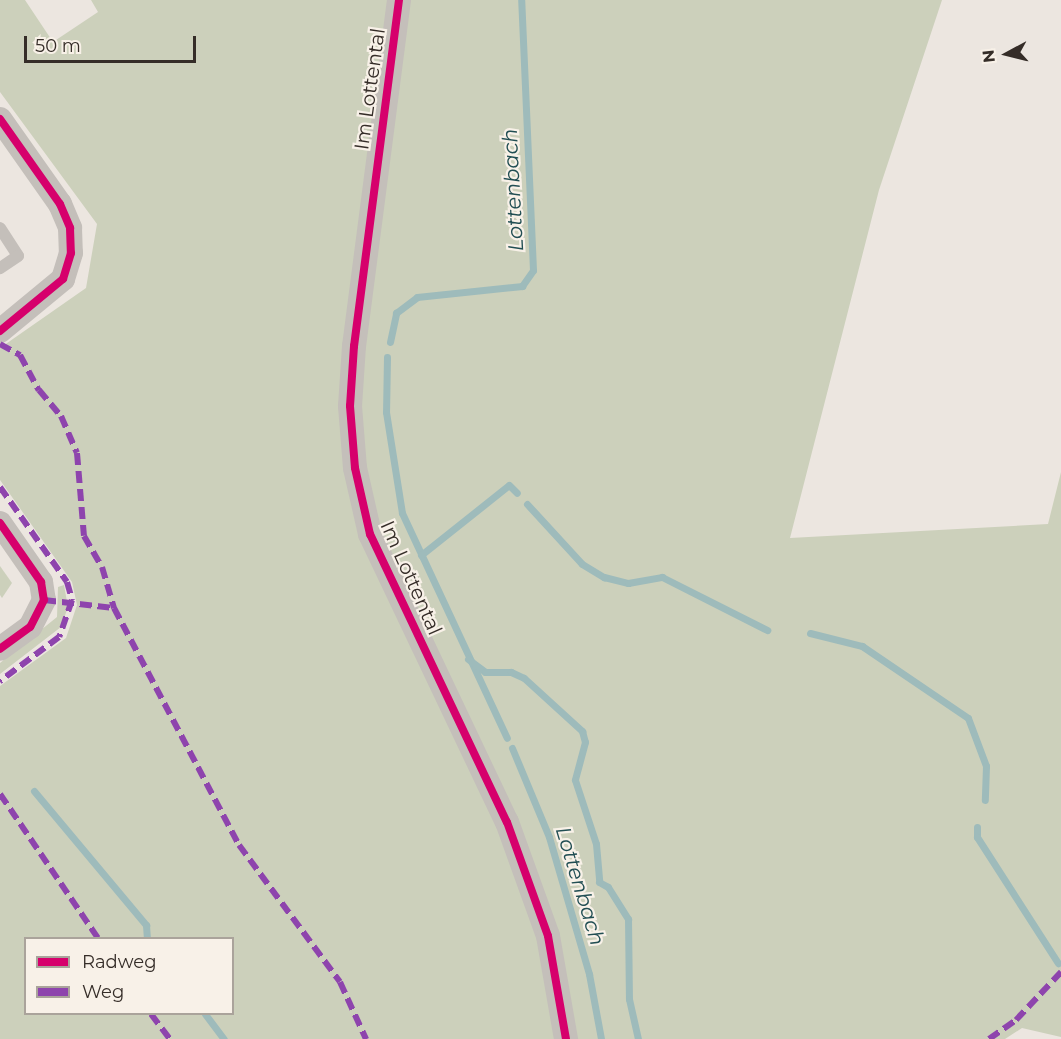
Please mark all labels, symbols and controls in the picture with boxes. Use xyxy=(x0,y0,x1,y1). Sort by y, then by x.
scale bar xyxy=(27,24,200,62)
north arrow xyxy=(977,24,1037,84)
street label: Im Lottental xyxy=(350,27,390,151)
text: 50 m xyxy=(35,35,81,57)
text: N xyxy=(978,49,999,64)
water label: Lottenbach xyxy=(497,128,529,252)
street label: Im Lottental xyxy=(375,517,447,639)
water label: Lottenbach xyxy=(550,824,610,948)
legend xyxy=(24,937,234,1015)
text: Radweg xyxy=(82,951,157,973)
text: Weg xyxy=(82,981,124,1003)

